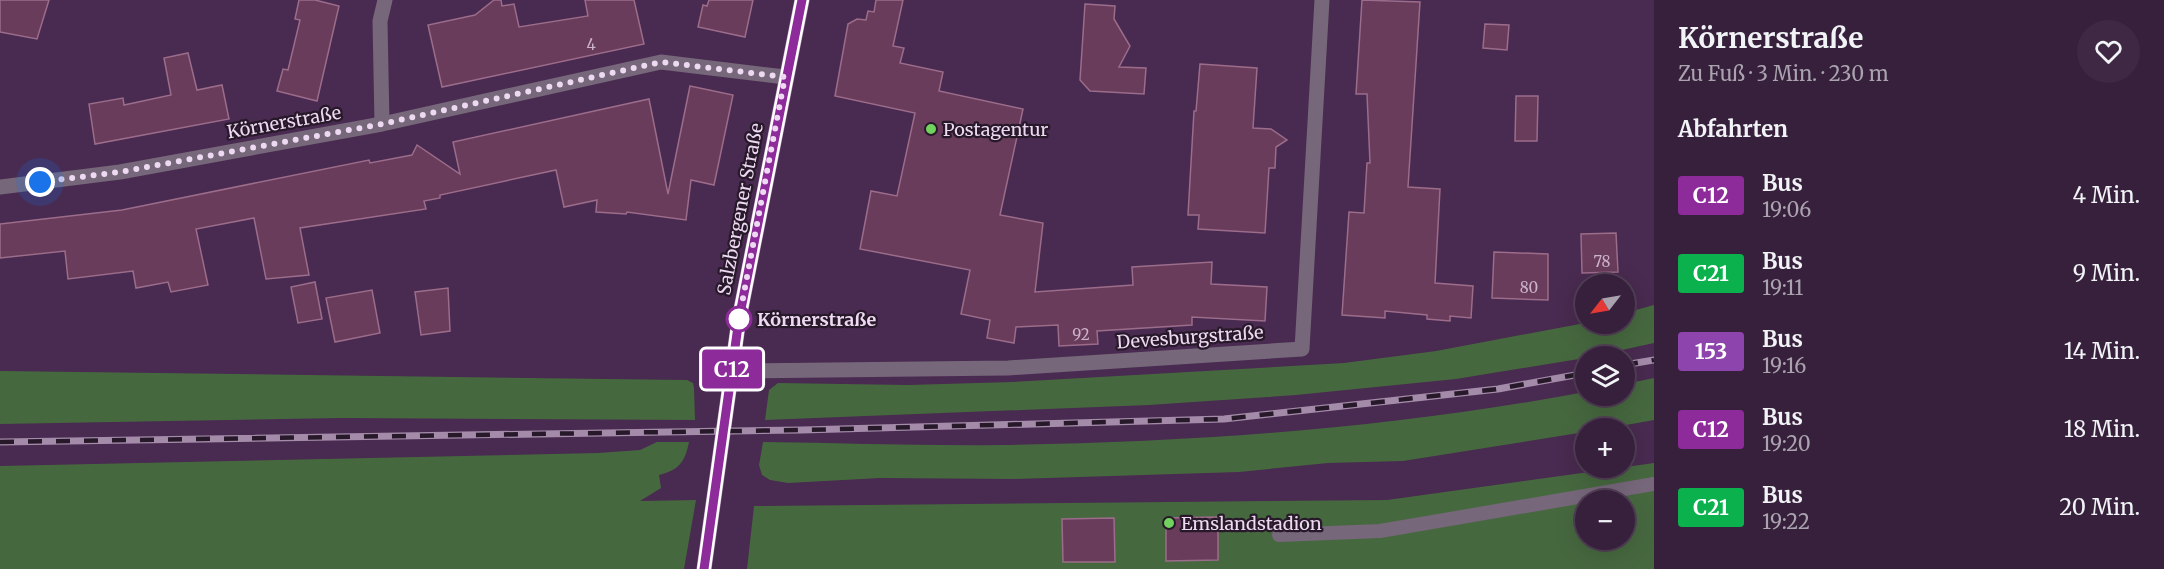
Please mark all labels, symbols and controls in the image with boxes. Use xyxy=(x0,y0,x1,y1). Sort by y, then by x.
text: Körnerstraße xyxy=(1678,20,1864,56)
button: heart xyxy=(2077,20,2140,83)
house number: 4 xyxy=(586,35,596,54)
text: Zu Fuß · 3 Min. · 230 m xyxy=(1678,61,1889,86)
street label: Körnerstraße xyxy=(225,101,343,143)
text: Abfahrten xyxy=(1678,115,1788,143)
place label: Postagentur xyxy=(943,118,1048,141)
street label: Salzbergener Straße xyxy=(712,121,768,297)
marker: Postagentur xyxy=(924,122,938,136)
your location xyxy=(25,167,55,197)
text: Bus xyxy=(1762,169,1803,197)
text: 4 Min. xyxy=(2072,181,2140,209)
text: C12 xyxy=(1693,182,1729,209)
text: 19:06 xyxy=(1762,197,1811,222)
text: Bus xyxy=(1762,247,1803,275)
house number: 78 xyxy=(1593,252,1611,271)
text: 9 Min. xyxy=(2073,259,2140,287)
text: C21 xyxy=(1693,260,1729,287)
north arrow xyxy=(1575,274,1635,334)
map controls xyxy=(1575,274,1635,550)
text: 19:11 xyxy=(1762,275,1803,300)
house number: 80 xyxy=(1520,278,1538,297)
marker: Körnerstraße xyxy=(726,306,752,332)
place label: Körnerstraße xyxy=(757,308,877,331)
street label: Devesburgstraße xyxy=(1116,320,1264,354)
house number: 92 xyxy=(1072,325,1090,344)
text: Bus xyxy=(1762,325,1803,353)
text: 14 Min. xyxy=(2064,337,2140,365)
text: 153 xyxy=(1695,338,1727,365)
button: layers xyxy=(1575,346,1635,406)
line badge: C12 xyxy=(698,350,766,388)
text: 19:16 xyxy=(1762,353,1806,378)
text: C12 xyxy=(714,356,750,383)
text: Bus xyxy=(1762,403,1803,431)
text: 18 Min. xyxy=(2064,415,2140,443)
text: C12 xyxy=(1693,416,1729,443)
button: + xyxy=(1575,418,1635,478)
text: 19:20 xyxy=(1762,431,1811,456)
text: Bus xyxy=(1762,481,1803,509)
button: − xyxy=(1575,490,1635,550)
text: 20 Min. xyxy=(2059,493,2140,521)
text: C21 xyxy=(1693,494,1729,521)
text: 19:22 xyxy=(1762,509,1810,534)
place label: Emslandstadion xyxy=(1181,512,1322,535)
marker: Emslandstadion xyxy=(1162,516,1176,530)

